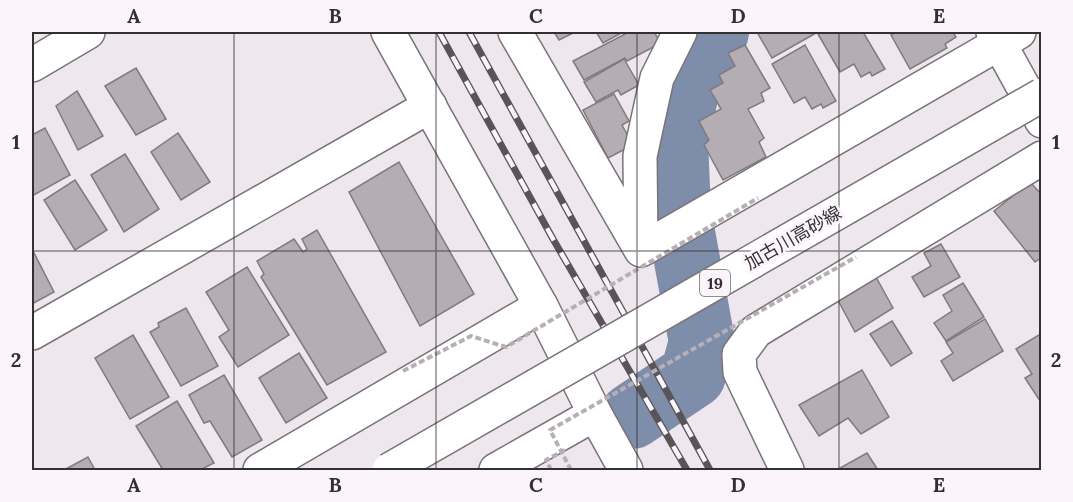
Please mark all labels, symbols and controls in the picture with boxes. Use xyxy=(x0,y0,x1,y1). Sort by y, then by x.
text: A xyxy=(127,3,141,28)
text: B xyxy=(328,3,342,28)
text: C xyxy=(529,3,543,28)
text: D xyxy=(730,3,746,28)
text: E xyxy=(933,3,945,28)
text: 1 xyxy=(12,129,20,154)
text: 1 xyxy=(1052,129,1060,154)
street label: 加古川高砂線 xyxy=(740,201,845,275)
road number: 19 xyxy=(700,270,730,296)
text: 2 xyxy=(11,347,21,372)
text: 2 xyxy=(1051,347,1061,372)
text: A xyxy=(127,472,141,497)
text: B xyxy=(328,472,342,497)
text: C xyxy=(529,472,543,497)
text: D xyxy=(730,472,746,497)
text: E xyxy=(933,472,945,497)

